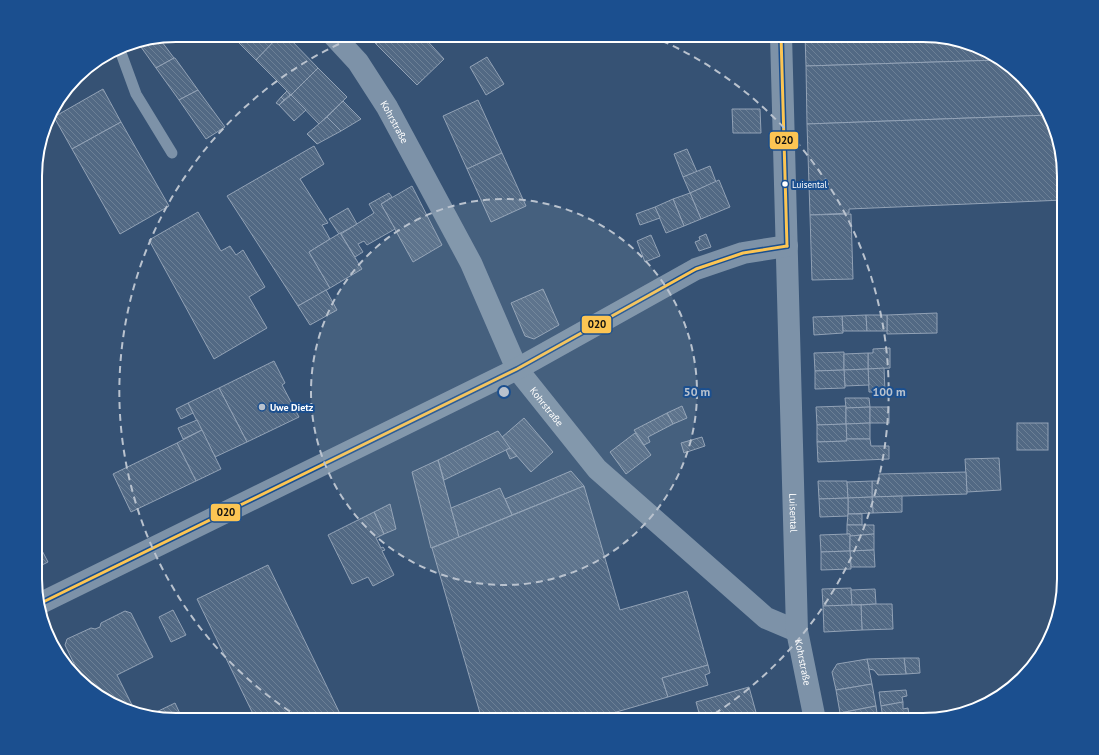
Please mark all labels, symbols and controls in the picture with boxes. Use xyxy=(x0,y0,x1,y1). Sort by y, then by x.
street label: Kohrstraße xyxy=(377,98,411,146)
line badge: 020 xyxy=(769,131,799,150)
text: 020 xyxy=(775,133,793,147)
marker: Luisental xyxy=(780,179,790,189)
place label: Luisental xyxy=(792,179,828,190)
line badge: 020 xyxy=(581,315,612,334)
text: 020 xyxy=(588,317,606,331)
street label: Kohrstraße xyxy=(527,384,566,429)
text: 50 m xyxy=(684,384,710,399)
text: 100 m xyxy=(872,384,906,399)
centre of rings xyxy=(497,385,511,399)
place label: Uwe Dietz xyxy=(270,401,314,414)
marker: Uwe Dietz xyxy=(257,402,267,412)
street label: Luisental xyxy=(786,493,800,533)
line badge: 020 xyxy=(210,503,241,522)
text: 020 xyxy=(217,505,235,519)
street label: Kohrstraße xyxy=(792,638,814,687)

